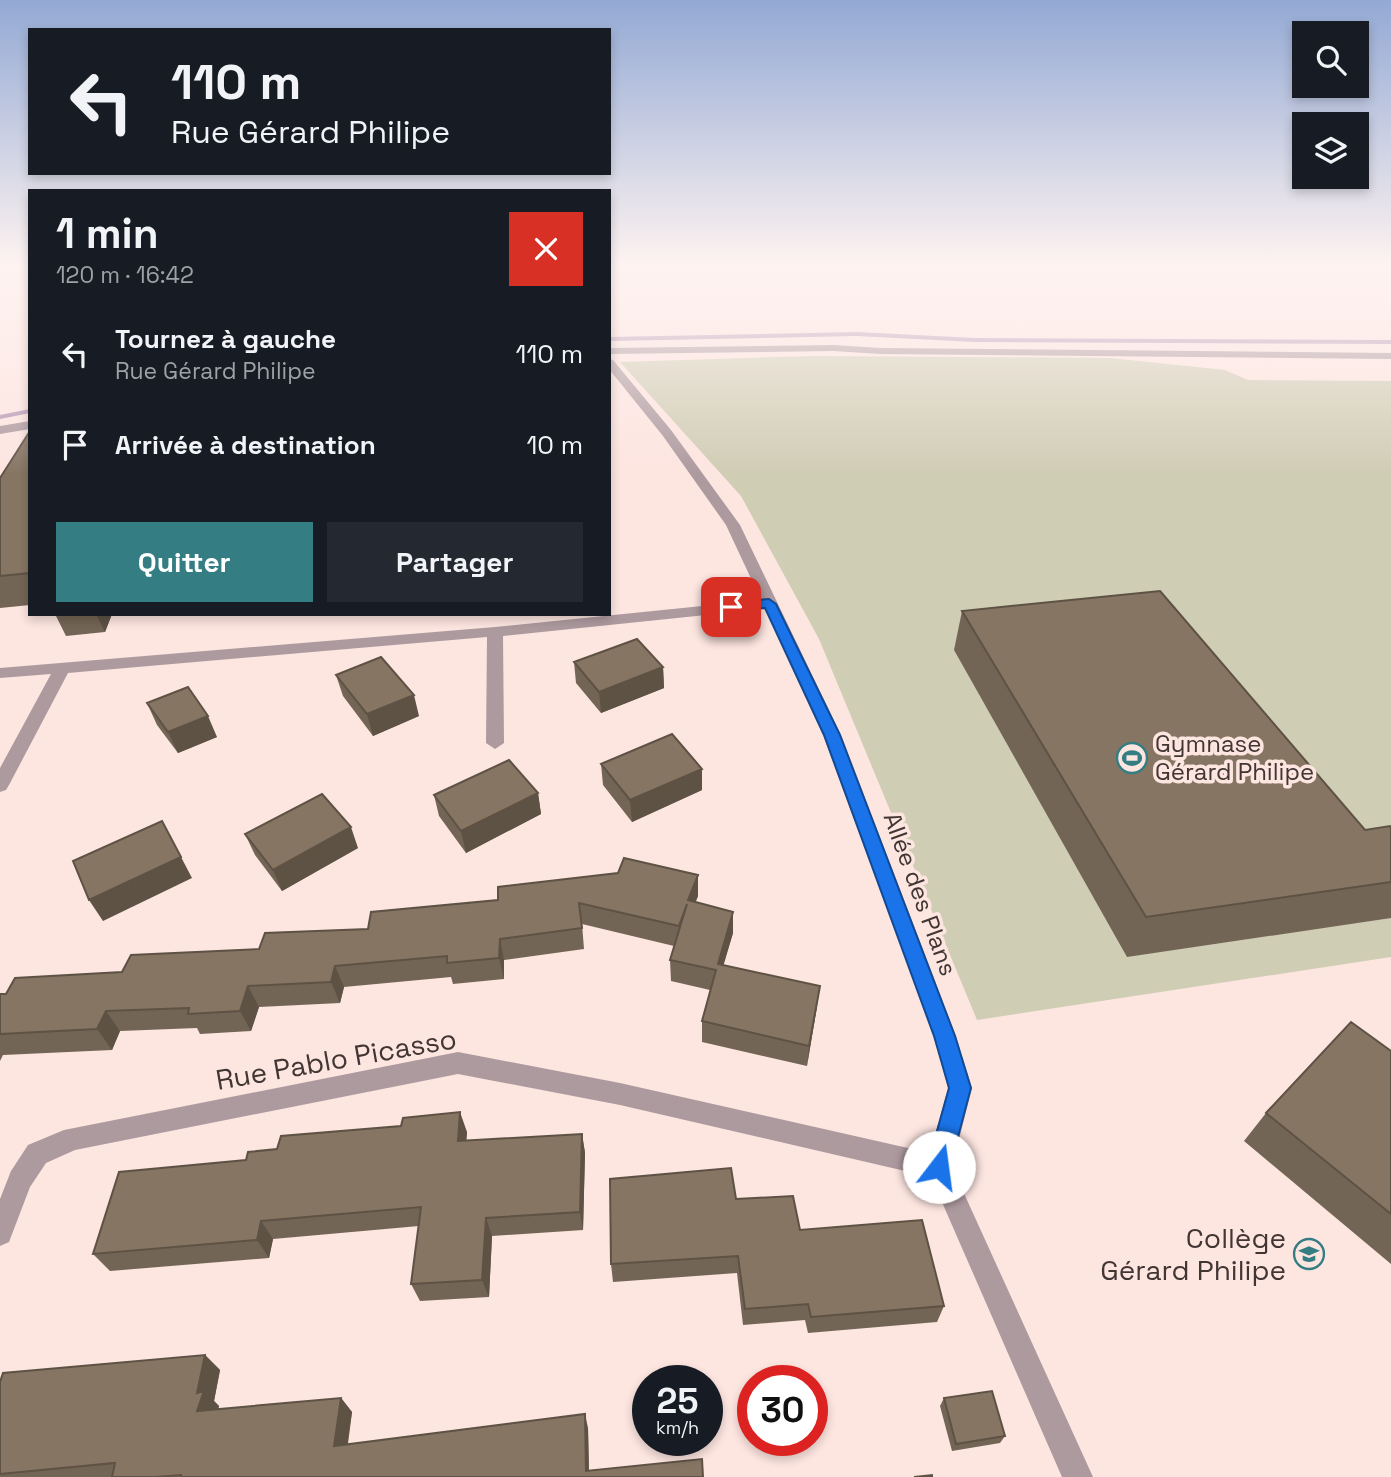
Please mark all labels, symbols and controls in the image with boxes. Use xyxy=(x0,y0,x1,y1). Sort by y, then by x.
map controls xyxy=(1292,21,1369,189)
button: search xyxy=(1292,21,1369,98)
text: 110 m xyxy=(171,51,301,113)
icon: left xyxy=(56,56,147,147)
text: Rue Gérard Philipe xyxy=(171,112,450,152)
button: layers xyxy=(1292,112,1369,189)
text: 1 min xyxy=(56,207,159,260)
button: close xyxy=(509,212,583,286)
text: 120 m · 16:42 xyxy=(56,260,194,290)
text: Tournez à gauche xyxy=(115,322,336,356)
icon: left xyxy=(56,335,94,373)
text: 110 m xyxy=(516,337,583,371)
text: Rue Gérard Philipe xyxy=(115,356,316,386)
icon: arrive xyxy=(56,426,94,464)
text: Arrivée à destination xyxy=(115,428,376,462)
text: 10 m xyxy=(526,428,583,462)
button: Quitter xyxy=(56,522,313,602)
button: Partager xyxy=(327,522,583,602)
pin xyxy=(701,577,761,637)
icon: arrive xyxy=(712,588,750,626)
place label: Gymnase Gérard Philipe xyxy=(1155,728,1314,787)
sports icon: Gymnase Gérard Philipe xyxy=(1115,741,1149,775)
street label: Allée des Plans xyxy=(877,808,964,980)
street label: Rue Pablo Picasso xyxy=(213,1020,459,1098)
position arrow xyxy=(902,1130,976,1204)
place label: Collège Gérard Philipe xyxy=(1100,1220,1286,1288)
school or university icon: Collège Gérard Philipe xyxy=(1292,1237,1326,1271)
speed limit sign: 30 xyxy=(737,1365,828,1456)
text: 25 xyxy=(657,1379,698,1423)
text: km/h xyxy=(656,1416,699,1439)

